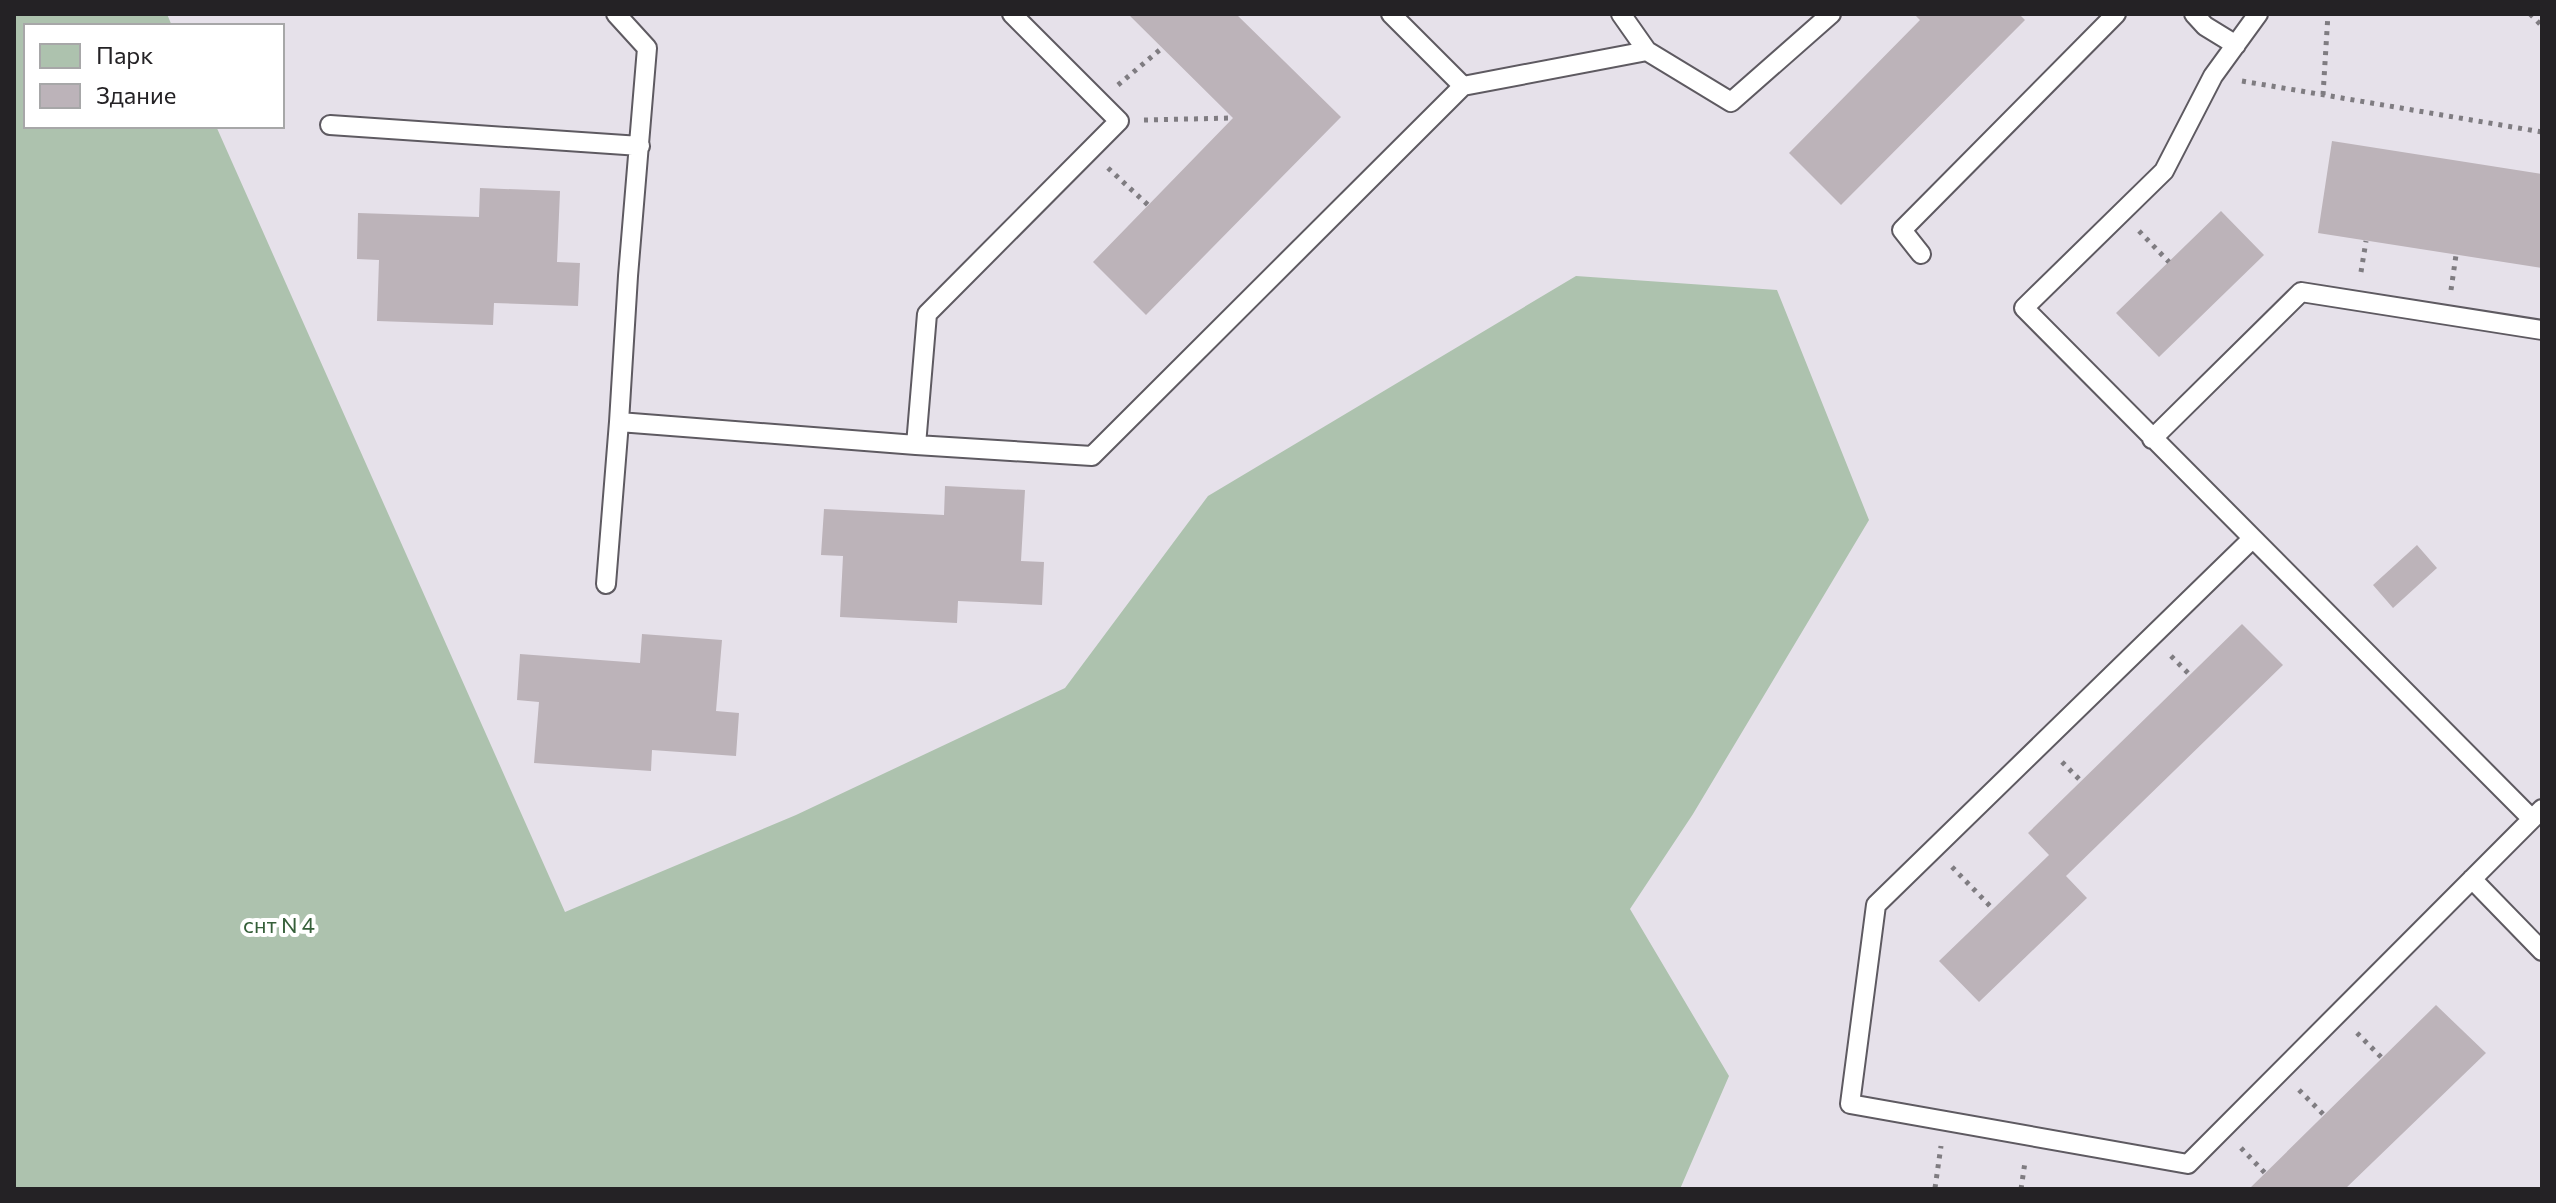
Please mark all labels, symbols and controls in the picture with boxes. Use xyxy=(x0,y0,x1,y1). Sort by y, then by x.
legend xyxy=(24,24,284,128)
text: Парк xyxy=(96,40,153,69)
text: Здание xyxy=(96,80,176,109)
park label: снт N 4 xyxy=(243,911,315,938)

